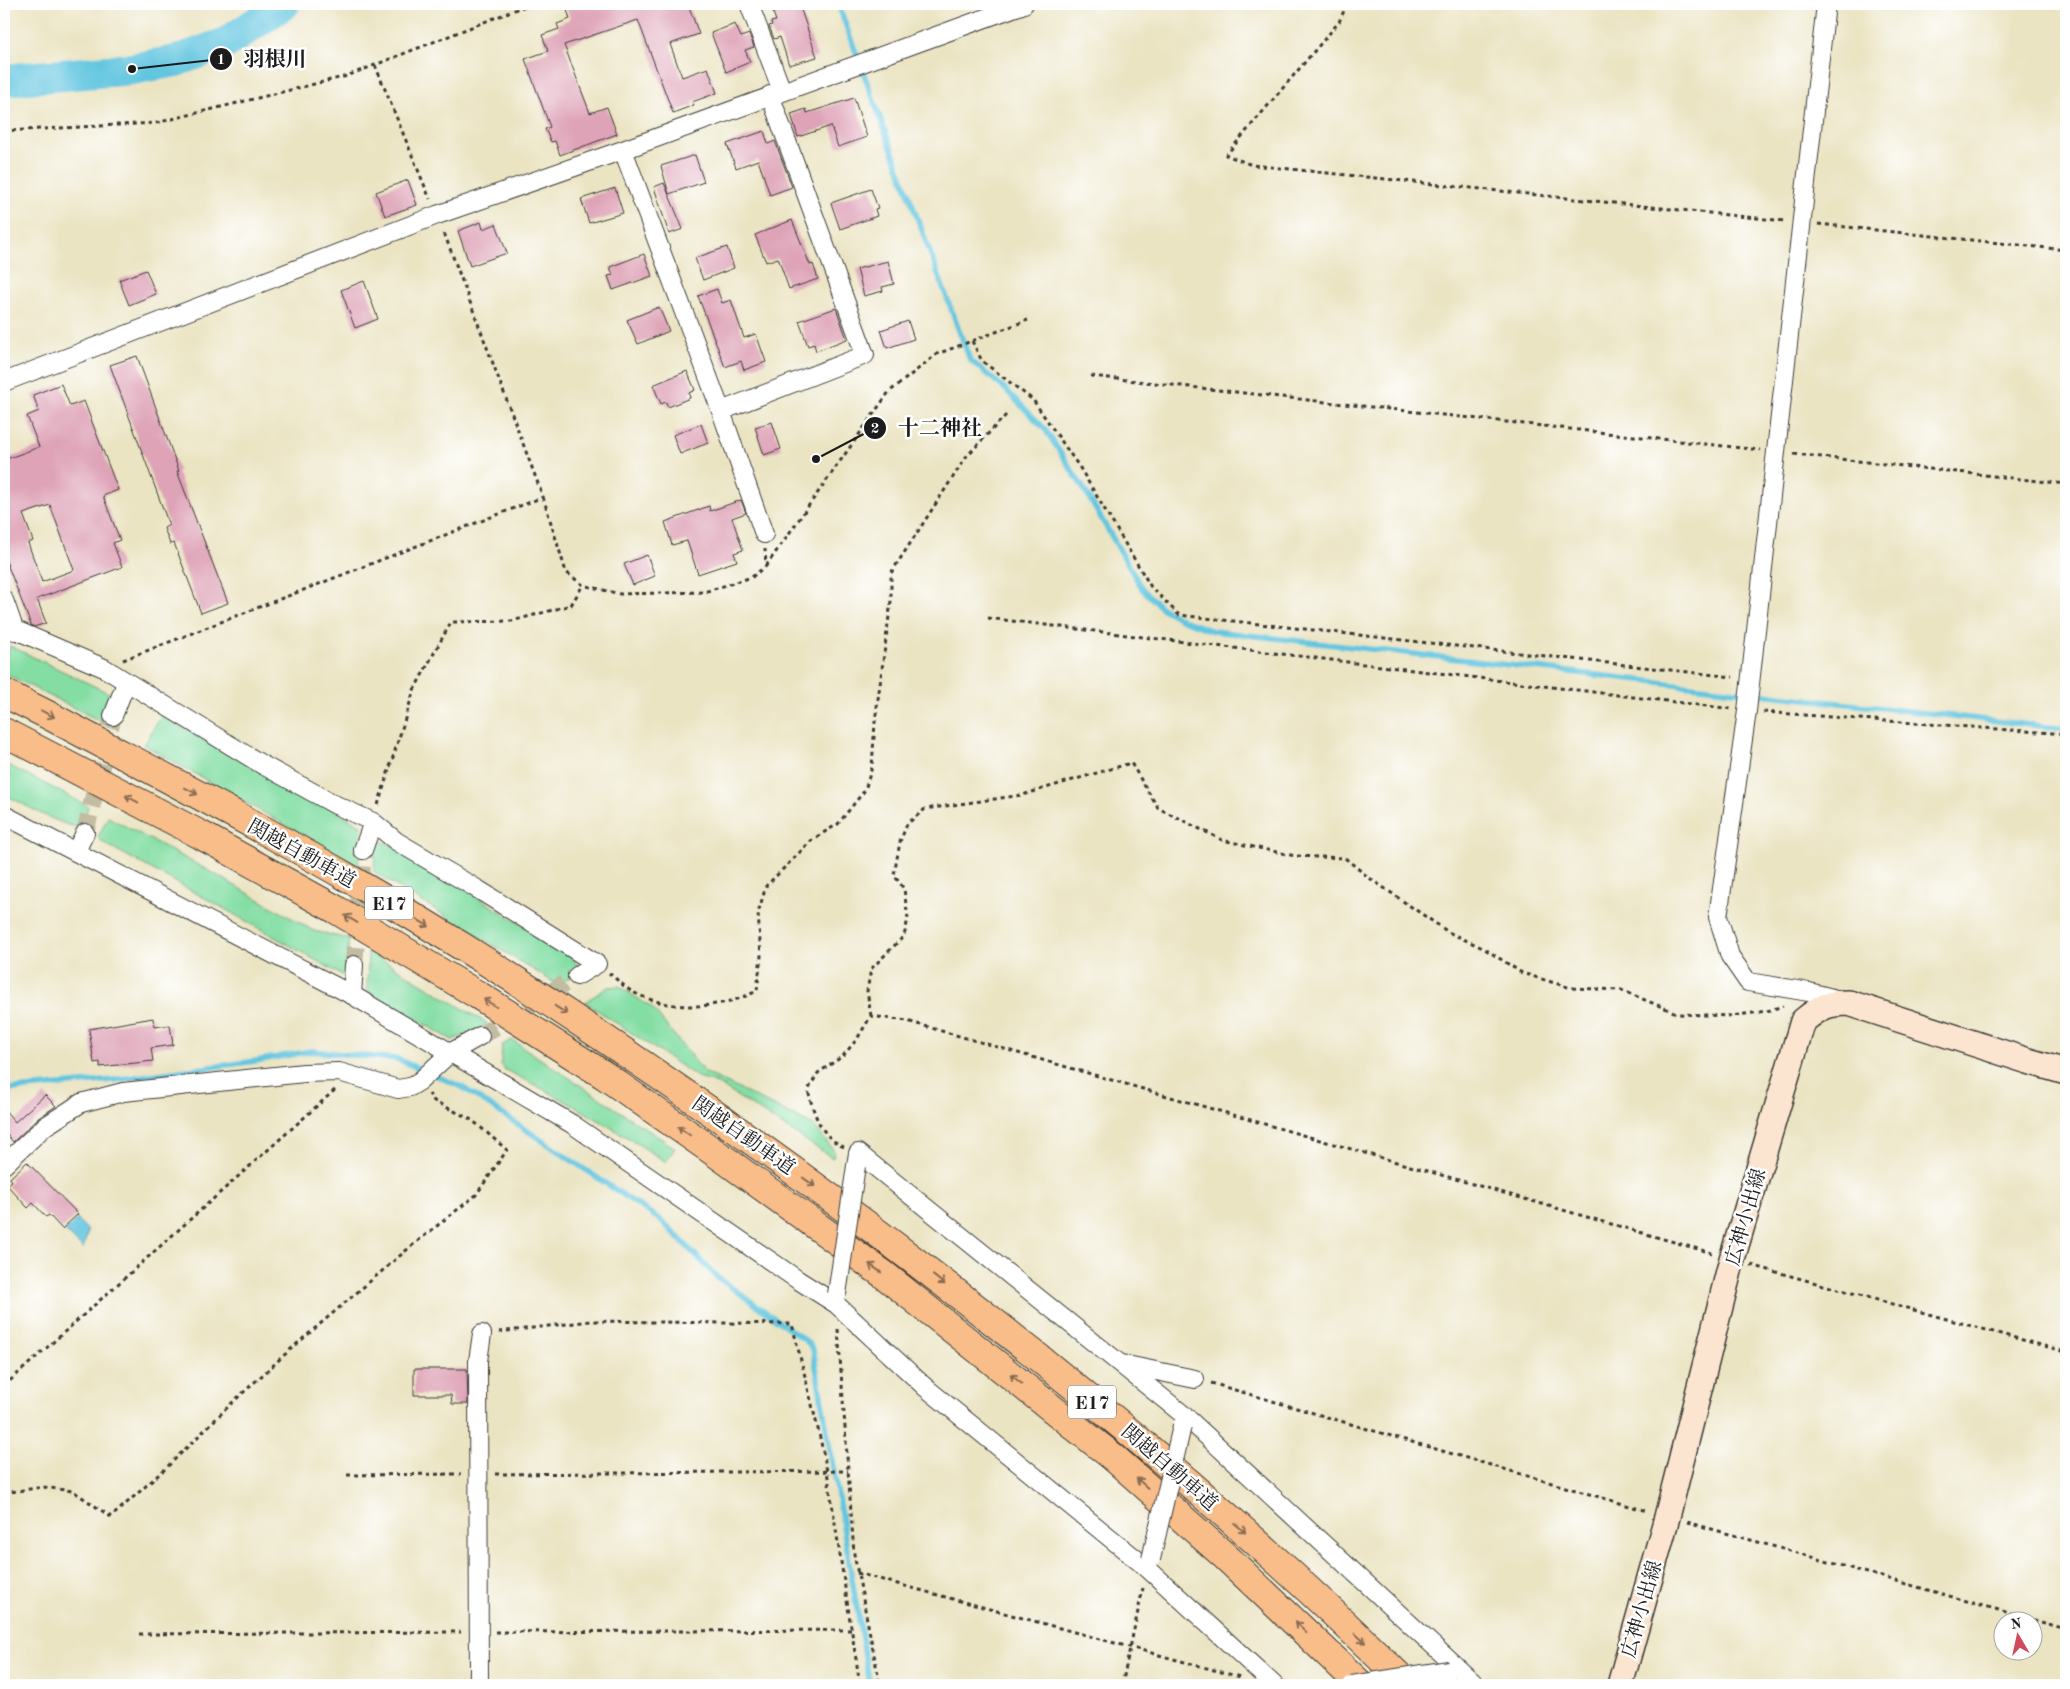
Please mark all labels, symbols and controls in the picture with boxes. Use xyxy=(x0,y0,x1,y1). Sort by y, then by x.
callout: 羽根川 xyxy=(209,41,317,77)
text: 羽根川 xyxy=(244,48,307,71)
text: 1 xyxy=(217,53,225,68)
callout: 十二神社 xyxy=(863,410,992,446)
text: 十二神社 xyxy=(898,417,982,440)
text: 2 xyxy=(871,422,879,437)
one-way arrow xyxy=(40,709,55,719)
one-way arrow xyxy=(183,786,198,796)
one-way arrow xyxy=(125,794,140,803)
street label: 関越自動車道 xyxy=(244,815,359,893)
road number: E17 xyxy=(365,886,413,920)
one-way arrow xyxy=(345,913,359,923)
one-way arrow xyxy=(416,919,430,929)
one-way arrow xyxy=(483,998,497,1009)
one-way arrow xyxy=(553,1005,567,1015)
street label: 関越自動車道 xyxy=(688,1092,799,1179)
one-way arrow xyxy=(677,1126,691,1136)
street label: 広神小出線 xyxy=(1722,1166,1770,1268)
one-way arrow xyxy=(802,1177,816,1187)
one-way arrow xyxy=(868,1263,882,1273)
one-way arrow xyxy=(932,1274,945,1285)
one-way arrow xyxy=(1010,1374,1023,1385)
road number: E17 xyxy=(1068,1385,1116,1418)
street label: 関越自動車道 xyxy=(1117,1420,1222,1515)
one-way arrow xyxy=(1135,1477,1148,1488)
one-way arrow xyxy=(1233,1522,1246,1533)
street label: 広神小出線 xyxy=(1618,1558,1666,1660)
north arrow xyxy=(1992,1612,2042,1662)
text: N xyxy=(2010,1616,2023,1632)
one-way arrow xyxy=(1294,1621,1307,1633)
one-way arrow xyxy=(1353,1632,1366,1644)

